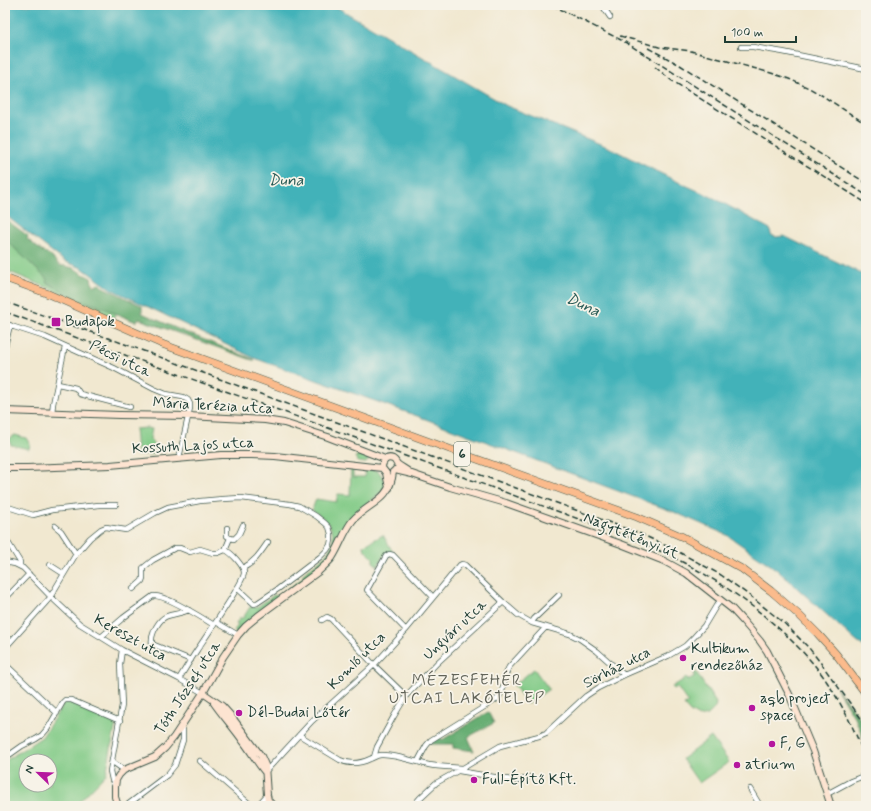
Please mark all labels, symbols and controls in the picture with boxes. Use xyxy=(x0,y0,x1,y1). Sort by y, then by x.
scale bar xyxy=(725,18,796,44)
text: 100 m xyxy=(731,25,763,41)
water label: Duna xyxy=(269,170,304,191)
water label: Duna xyxy=(563,288,603,322)
place label: Budafok xyxy=(65,312,115,334)
marker: Budafok xyxy=(50,316,62,328)
street label: Pécsi utca xyxy=(86,336,155,383)
street label: Mária Terézia utca xyxy=(152,393,274,419)
street label: Kossuth Lajos utca xyxy=(132,433,255,459)
road number: 6 xyxy=(454,442,470,466)
street label: Nagytétényi út xyxy=(580,508,682,565)
street label: Ungvári utca xyxy=(419,594,493,666)
street label: Kereszt utca xyxy=(90,610,170,666)
street label: Komló utca xyxy=(324,628,390,694)
street label: Tóth József utca xyxy=(150,636,226,739)
place label: Kultikum rendezőház xyxy=(691,639,763,676)
street label: Sörház utca xyxy=(580,643,654,693)
marker: Kultikum rendezőház xyxy=(678,653,688,663)
district label: MÉZESFEHÉR UTCAI LAKÓTELEP xyxy=(389,670,545,709)
place label: aqb project space xyxy=(760,689,830,726)
place label: Dél-Budai Lőtér xyxy=(247,703,351,723)
marker: aqb project space xyxy=(747,703,757,713)
marker: Dél-Budai Lőtér xyxy=(234,708,244,718)
place label: F, G xyxy=(780,734,805,754)
marker: F, G xyxy=(767,739,777,749)
north arrow xyxy=(18,753,58,793)
place label: atrium xyxy=(745,755,795,775)
marker: atrium xyxy=(732,760,742,770)
text: N xyxy=(22,763,38,776)
place label: Full-Építő Kft. xyxy=(482,769,576,790)
marker: Full-Építő Kft. xyxy=(469,775,479,785)

